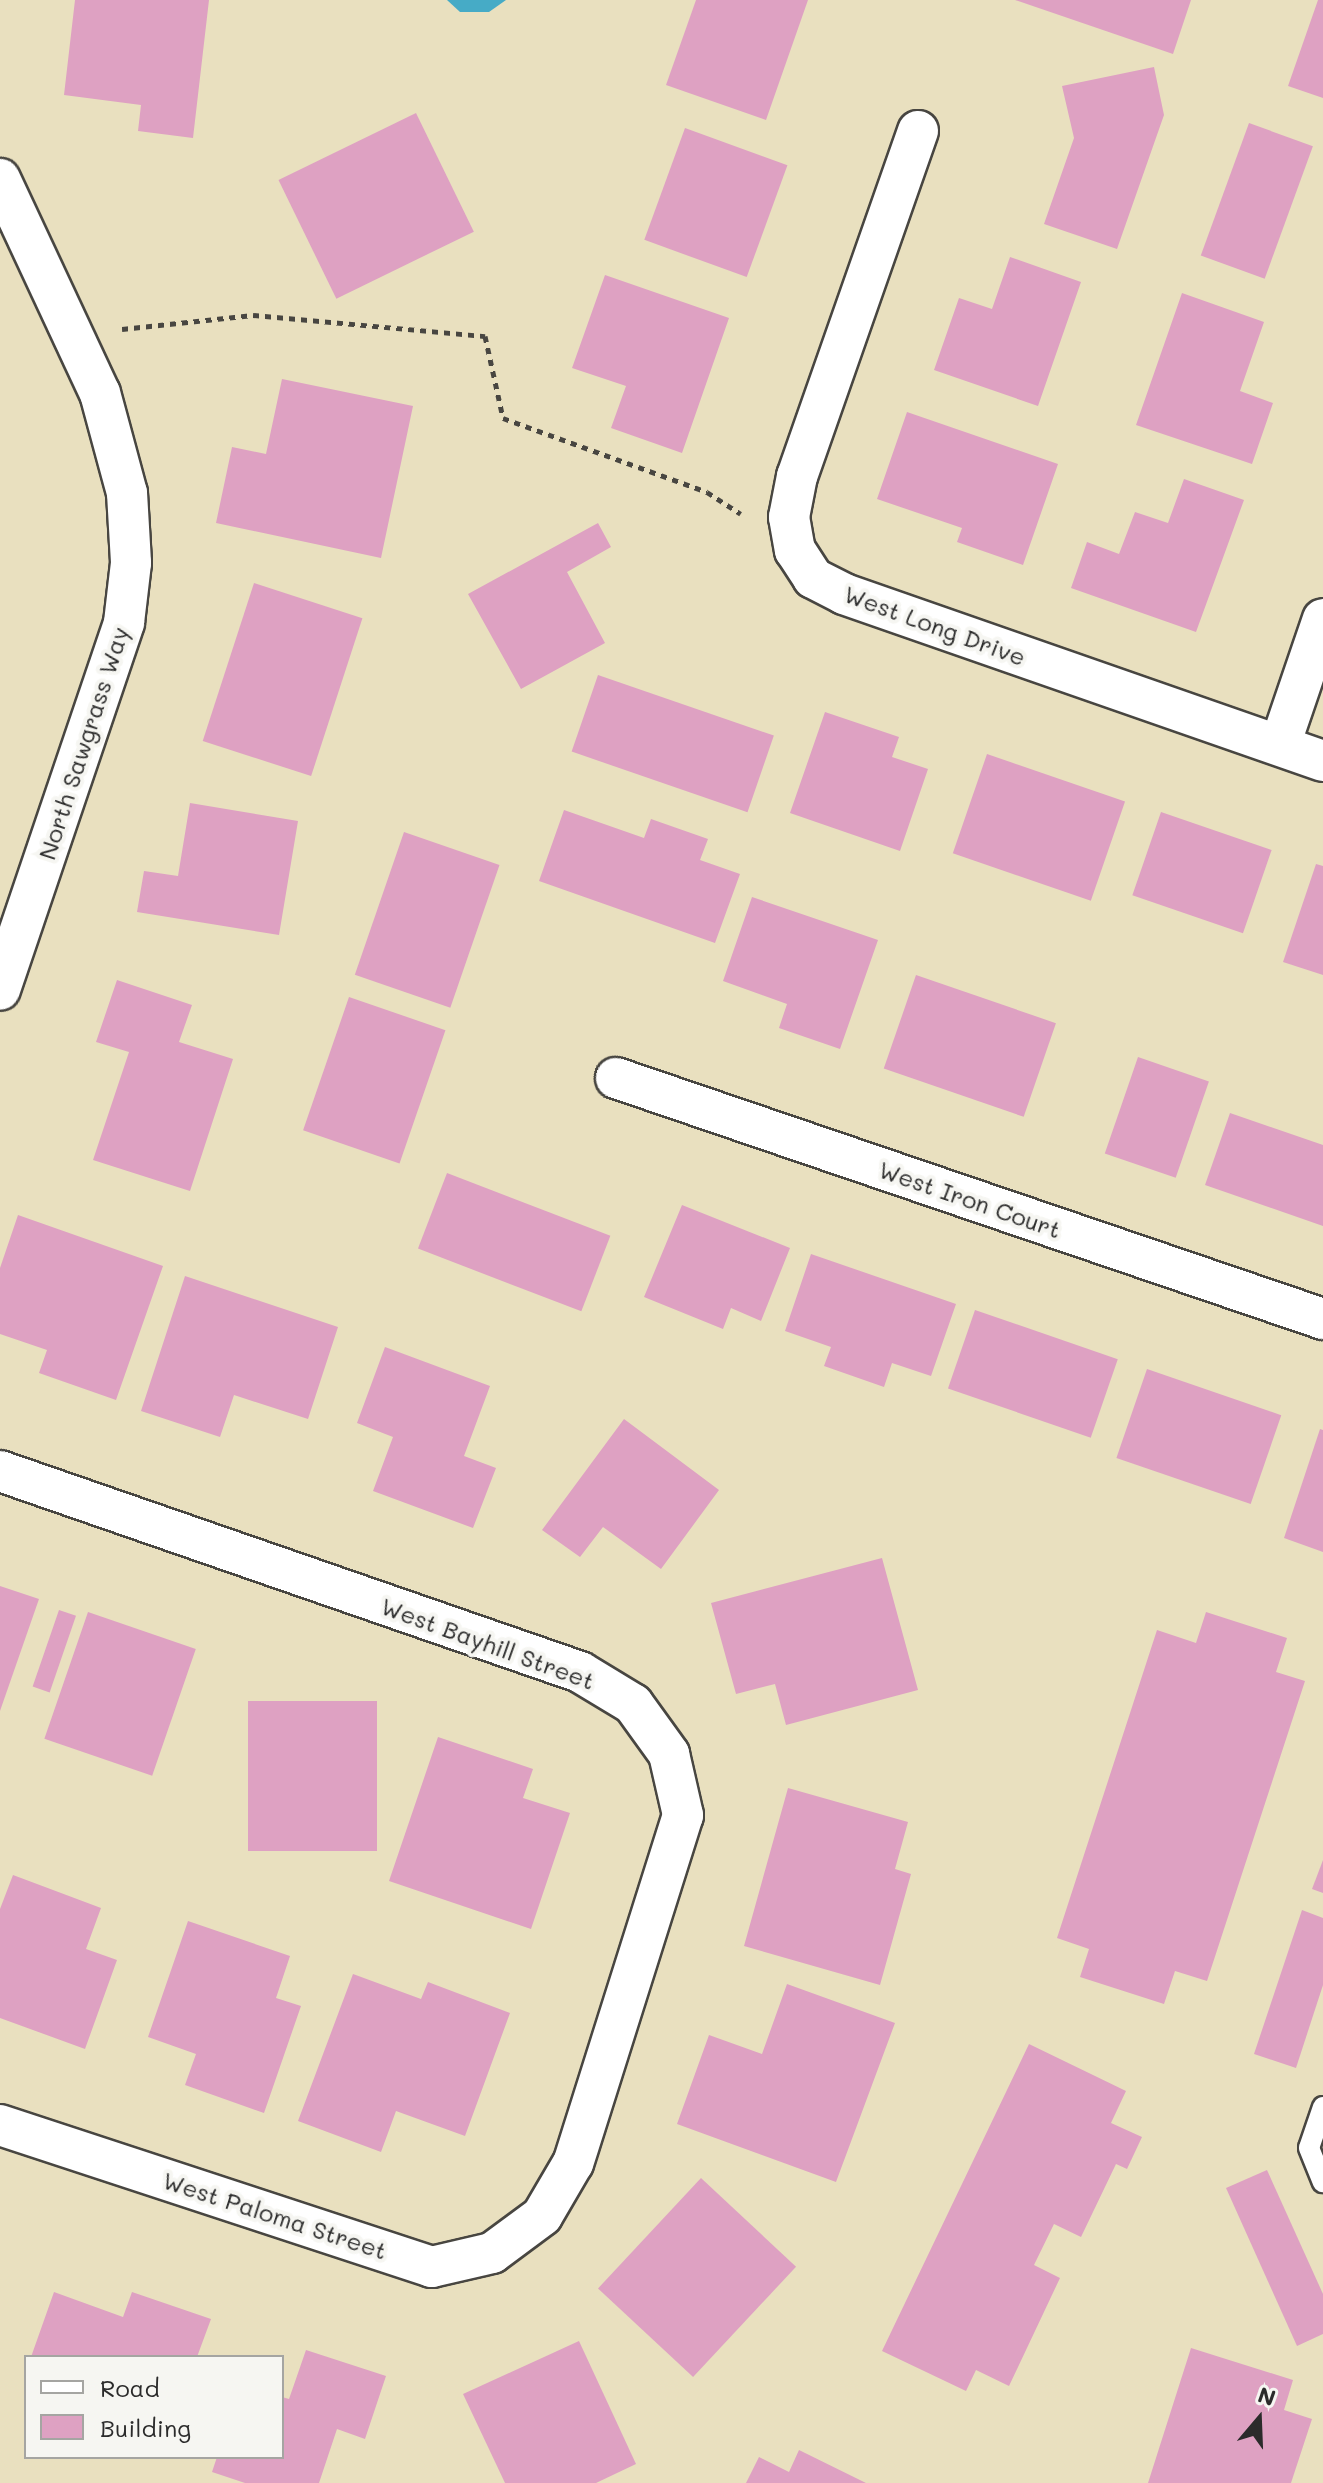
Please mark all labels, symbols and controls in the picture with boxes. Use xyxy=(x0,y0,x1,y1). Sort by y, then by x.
street label: West Long Drive xyxy=(840,579,1030,671)
street label: North Sawgrass Way xyxy=(32,623,134,863)
street label: West Iron Court xyxy=(875,1154,1065,1244)
street label: West Bayhill Street xyxy=(377,1591,599,1695)
street label: West Paloma Street xyxy=(159,2165,391,2265)
legend xyxy=(24,2355,284,2459)
text: Road xyxy=(100,2372,160,2403)
north arrow xyxy=(1219,2379,1299,2459)
text: N xyxy=(1254,2379,1280,2412)
text: Building xyxy=(100,2412,191,2443)

